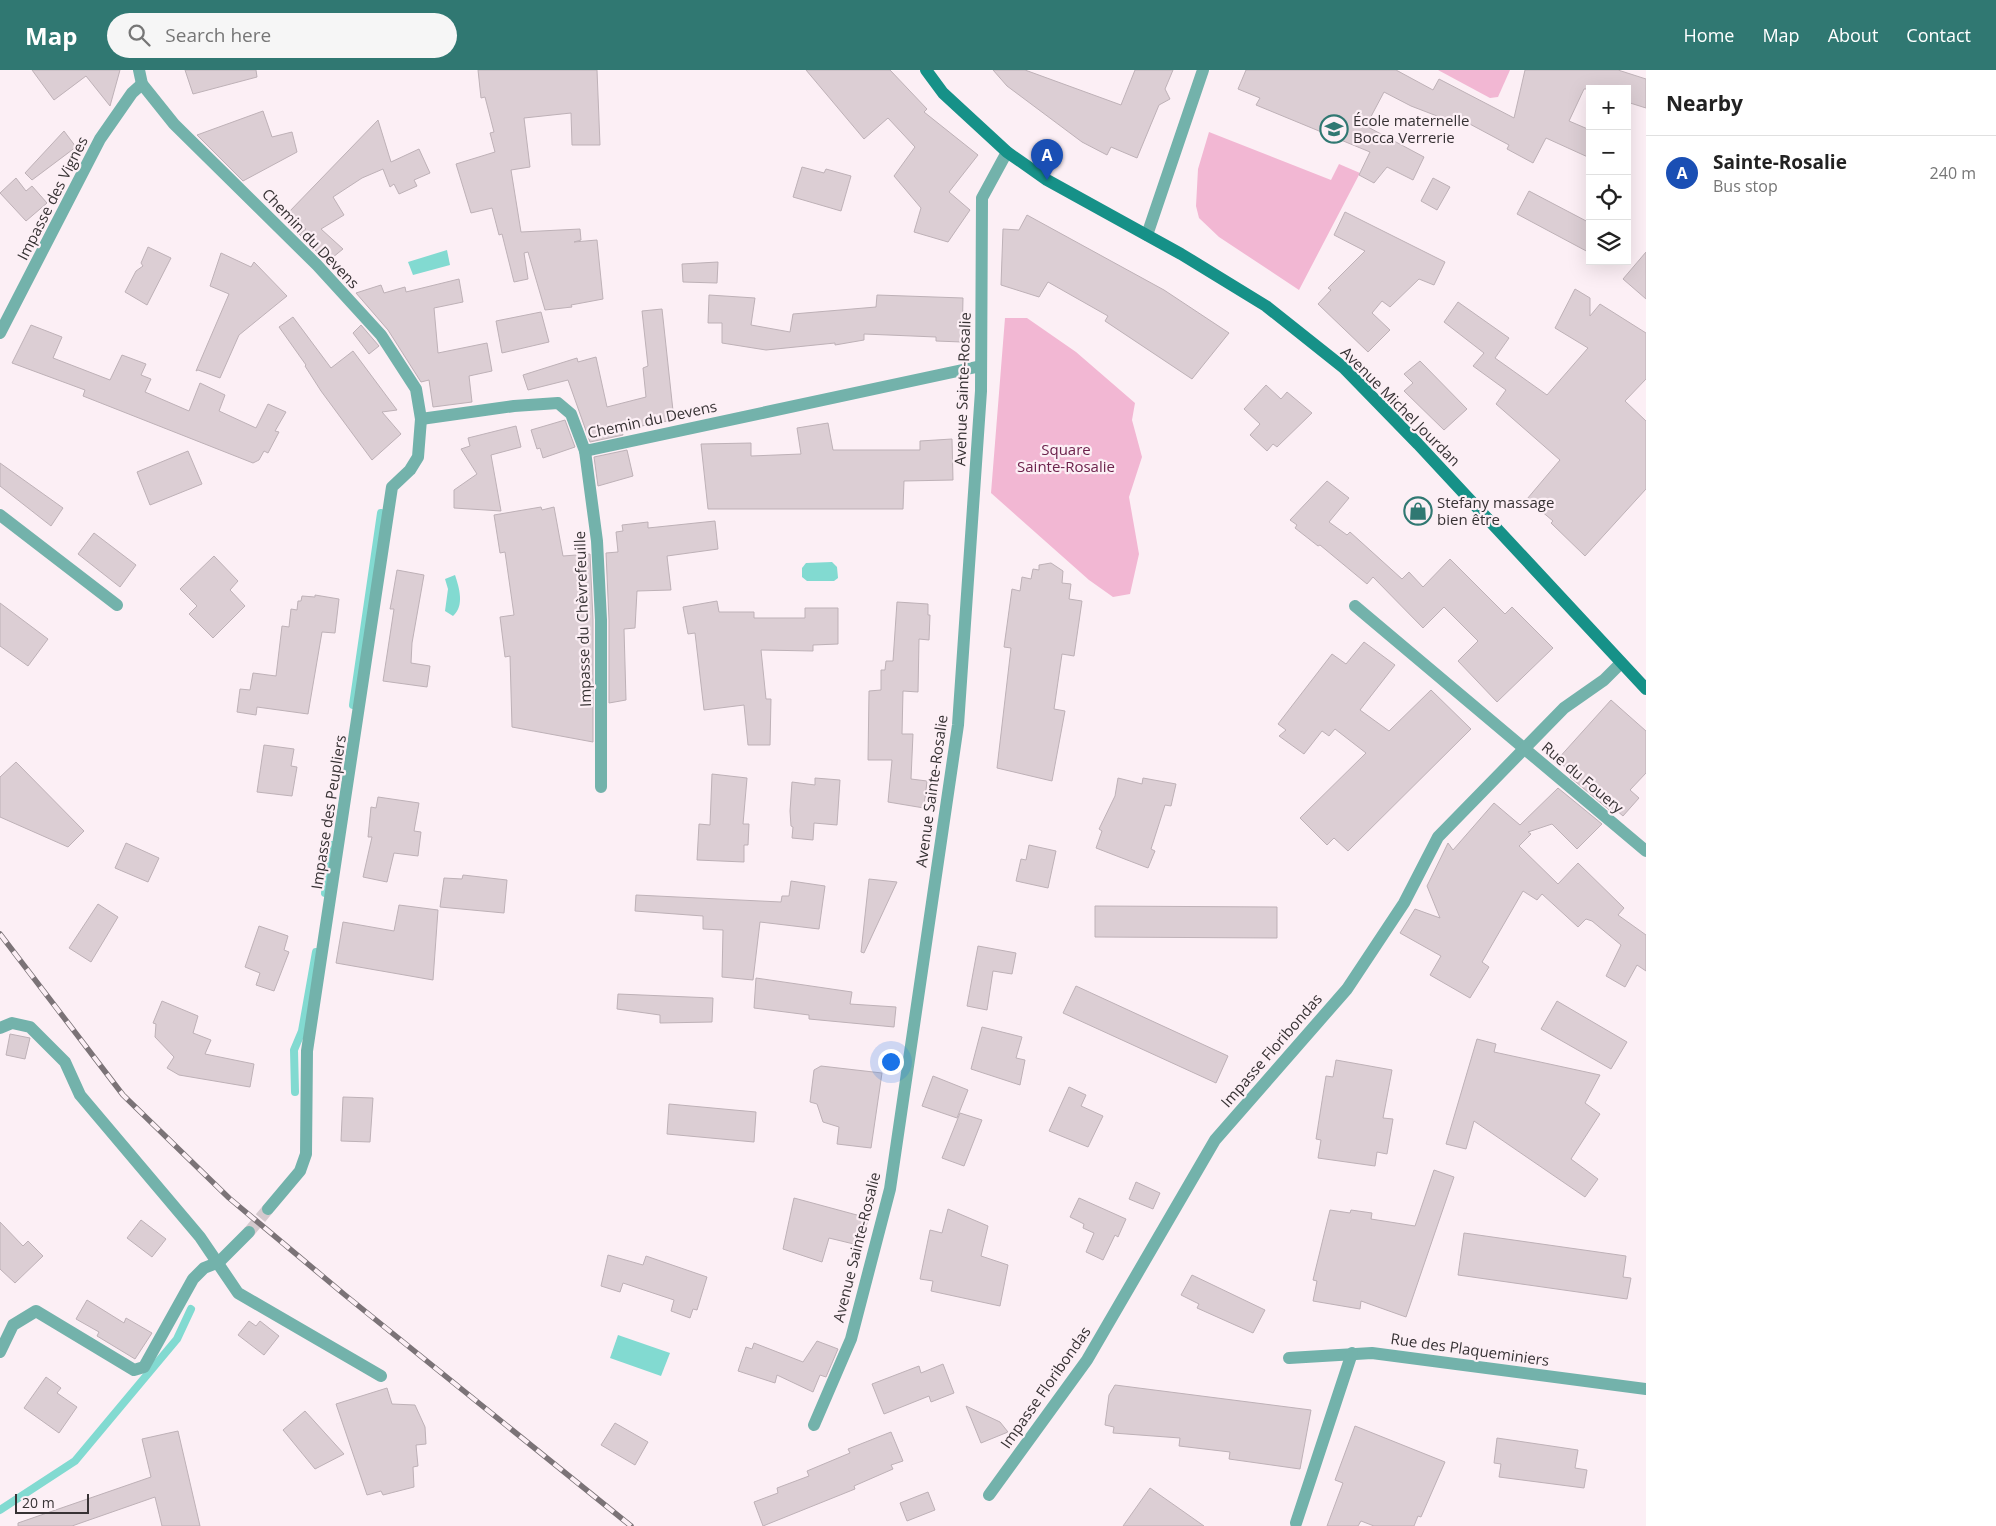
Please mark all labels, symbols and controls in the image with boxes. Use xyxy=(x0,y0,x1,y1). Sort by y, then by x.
search box xyxy=(107,13,457,58)
text: Map xyxy=(25,19,77,52)
icon: search xyxy=(125,21,153,49)
text: Search here xyxy=(165,22,271,48)
text: Home xyxy=(1684,23,1734,47)
text: Map xyxy=(1762,23,1800,47)
text: About xyxy=(1828,23,1878,47)
text: Contact xyxy=(1906,23,1971,47)
map controls xyxy=(1586,85,1631,265)
button: + xyxy=(1586,85,1631,130)
text: Nearby xyxy=(1666,89,1743,117)
place label: École maternelle Bocca Verrerie xyxy=(1353,110,1469,147)
school or university icon: École maternelle Bocca Verrerie xyxy=(1319,114,1349,144)
button: − xyxy=(1586,130,1631,175)
street label: Impasse des Vignes xyxy=(12,133,92,263)
pin: A xyxy=(1031,139,1063,180)
text: Sainte-Rosalie xyxy=(1713,149,1847,175)
text: A xyxy=(1676,162,1688,184)
text: 240 m xyxy=(1930,162,1976,184)
button: locate xyxy=(1586,175,1631,220)
text: Bus stop xyxy=(1713,175,1778,197)
street label: Chemin du Devens xyxy=(258,184,364,292)
button: layers xyxy=(1586,220,1631,265)
street label: Avenue Sainte-Rosalie xyxy=(949,312,975,466)
street label: Avenue Michel Jourdan xyxy=(1337,342,1465,470)
street label: Chemin du Devens xyxy=(586,396,718,442)
park label: Square Sainte-Rosalie xyxy=(1017,439,1115,476)
place label: Stefany massage bien être xyxy=(1437,492,1554,529)
shop icon: Stefany massage bien être xyxy=(1403,496,1433,526)
street label: Impasse du Chèvrefeuille xyxy=(569,531,595,707)
street label: Avenue Sainte-Rosalie xyxy=(910,713,952,869)
street label: Impasse des Peupliers xyxy=(306,733,350,891)
street label: Rue du Fouery xyxy=(1538,737,1629,817)
street label: Impasse Floribondas xyxy=(1216,989,1326,1111)
your location xyxy=(878,1049,904,1075)
street label: Avenue Sainte-Rosalie xyxy=(828,1170,884,1324)
street label: Impasse Floribondas xyxy=(995,1322,1095,1452)
street label: Rue des Plaqueminiers xyxy=(1390,1328,1550,1370)
scale bar xyxy=(15,1491,89,1514)
text: 20 m xyxy=(22,1493,55,1512)

